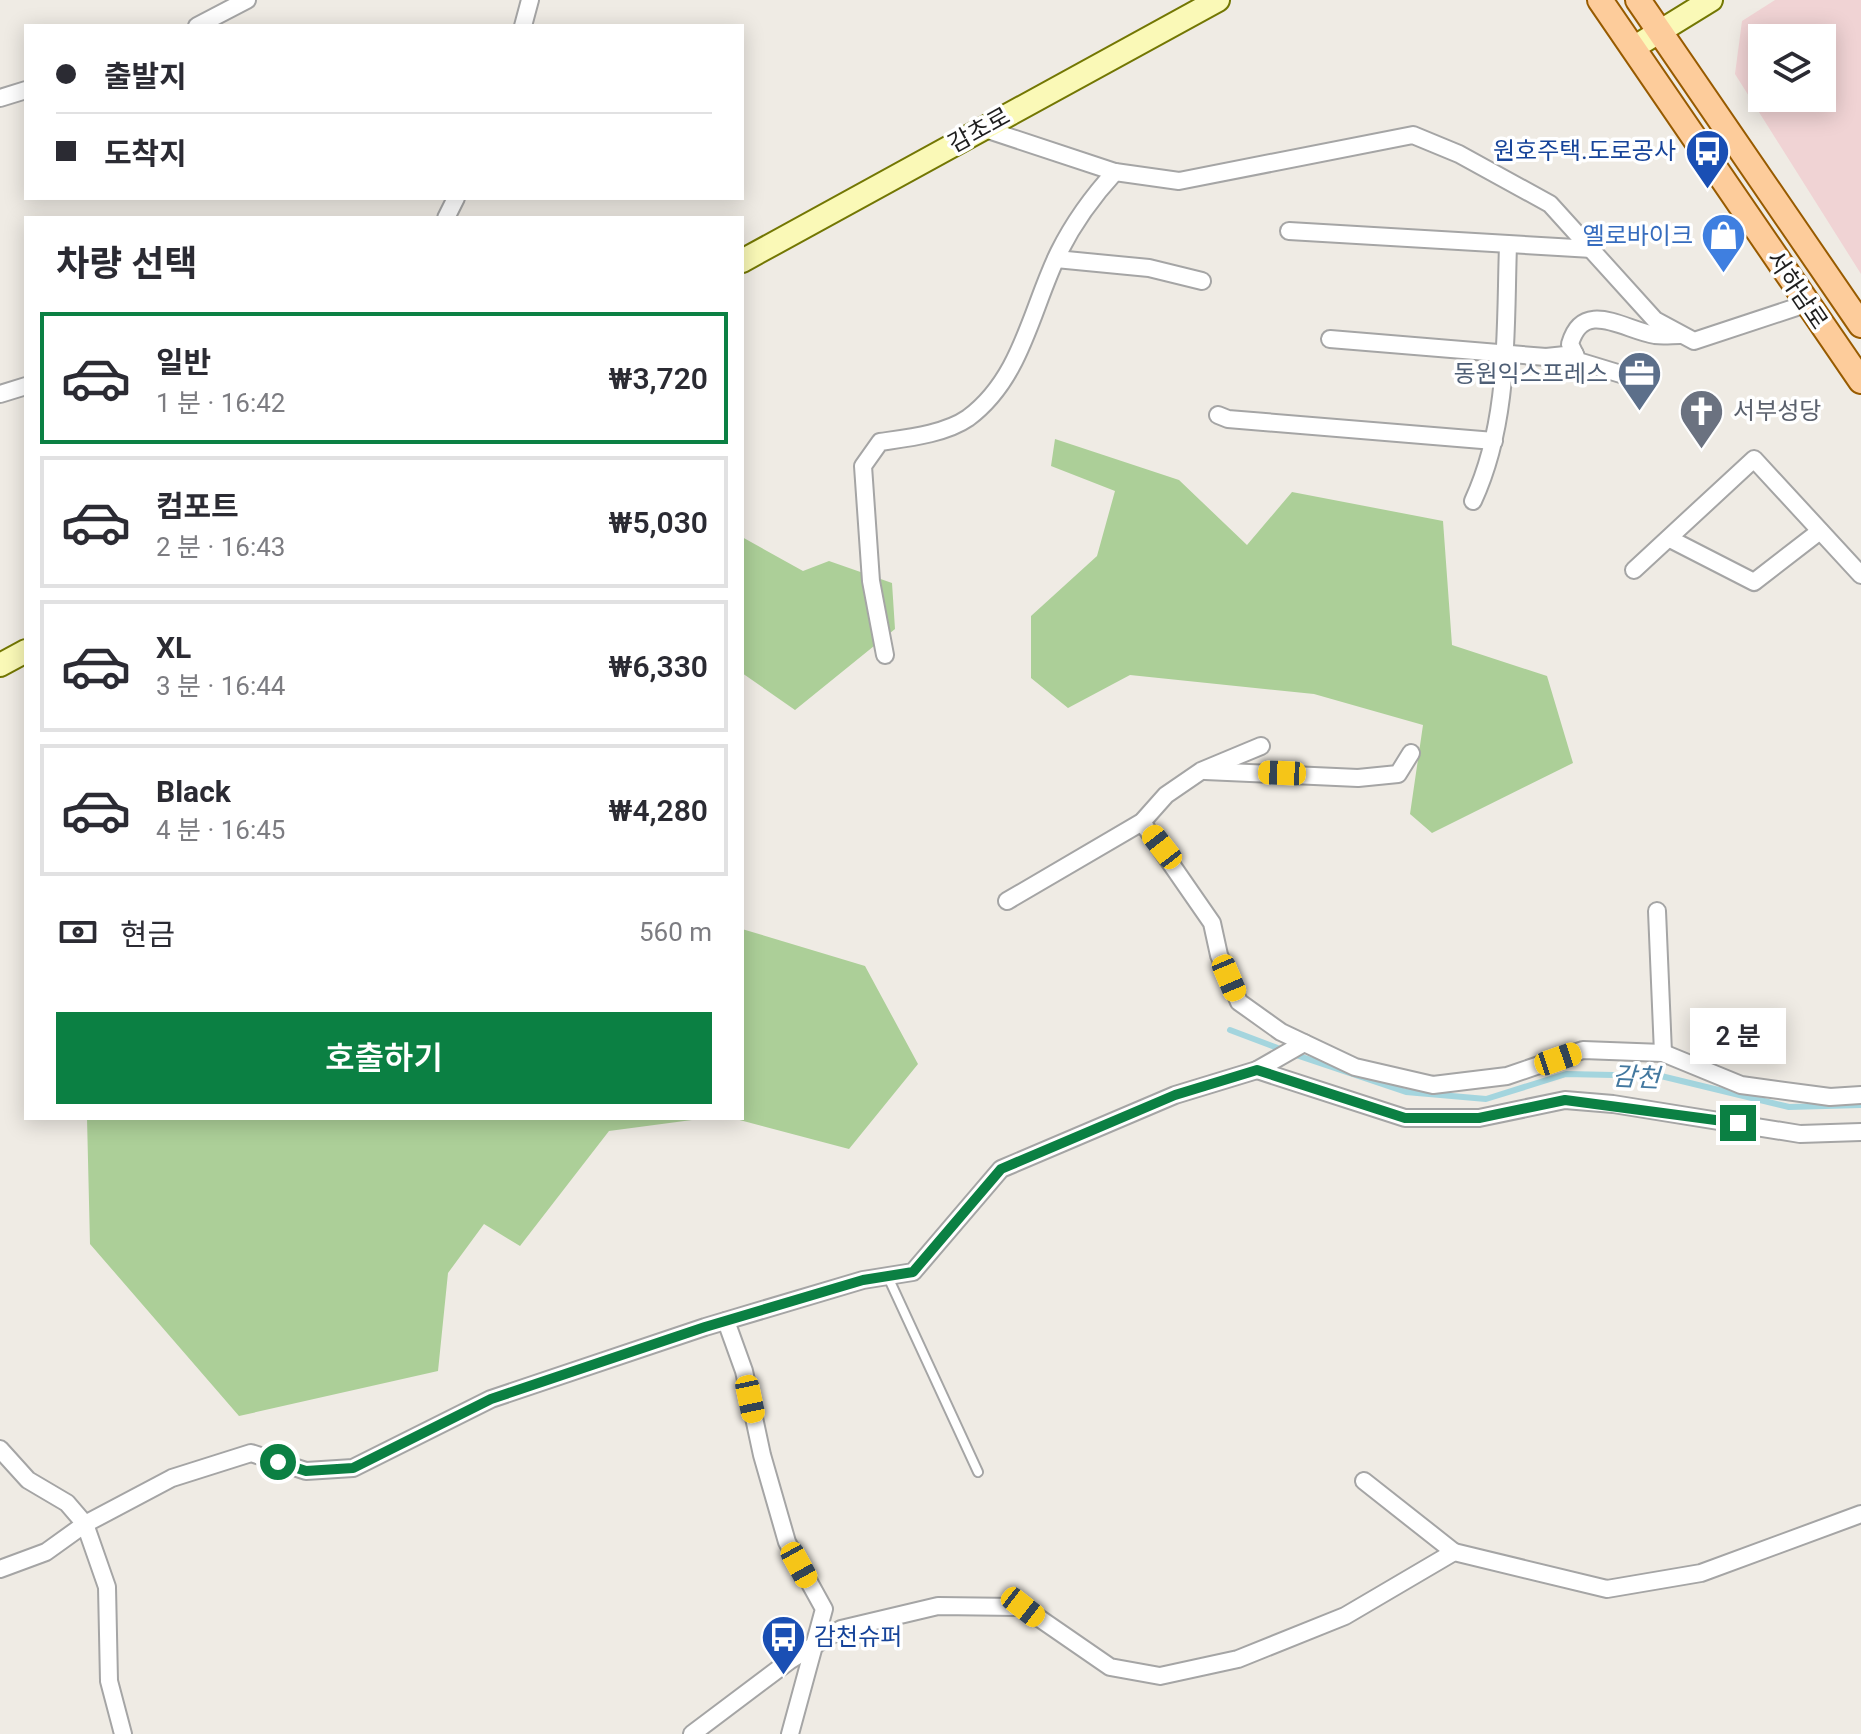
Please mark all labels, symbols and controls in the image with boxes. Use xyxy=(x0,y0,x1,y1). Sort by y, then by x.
map controls xyxy=(1748,24,1836,112)
button: layers xyxy=(1748,24,1836,112)
text: 출발지 xyxy=(104,59,187,94)
street label: 감초로 xyxy=(943,102,1015,158)
bus stop icon: 원호주택.도로공사 xyxy=(1683,127,1731,190)
text: 도착지 xyxy=(104,136,187,171)
place label: 원호주택.도로공사 xyxy=(1493,137,1676,165)
shop icon: 옐로바이크 xyxy=(1700,212,1748,275)
place label: 옐로바이크 xyxy=(1583,222,1693,250)
text: 차량 선택 xyxy=(56,243,197,285)
street label: 서하남로 xyxy=(1761,246,1833,334)
icon: car xyxy=(60,342,132,414)
text: 일반 xyxy=(156,345,211,380)
office icon: 동원익스프레스 xyxy=(1615,350,1663,413)
place label: 동원익스프레스 xyxy=(1453,360,1608,388)
text: ₩3,720 xyxy=(609,361,708,396)
church icon: 서부성당 xyxy=(1678,387,1726,450)
text: 1 분 · 16:42 xyxy=(156,388,285,418)
place label: 서부성당 xyxy=(1733,397,1821,425)
icon: car xyxy=(60,486,132,558)
text: 컴포트 xyxy=(156,489,239,524)
text: ₩5,030 xyxy=(609,505,708,540)
text: 2 분 · 16:43 xyxy=(156,532,285,562)
icon: car xyxy=(60,630,132,702)
text: XL xyxy=(156,630,191,665)
text: ₩6,330 xyxy=(609,649,708,684)
text: 3 분 · 16:44 xyxy=(156,671,285,701)
car xyxy=(1258,760,1306,786)
icon: car xyxy=(60,774,132,846)
text: Black xyxy=(156,774,231,809)
text: ₩4,280 xyxy=(609,793,708,828)
text: 4 분 · 16:45 xyxy=(156,815,285,845)
car xyxy=(1138,821,1186,873)
icon: cash xyxy=(56,910,100,954)
text: 현금 xyxy=(120,917,175,952)
text: 560 m xyxy=(639,917,712,947)
car xyxy=(1209,951,1249,1005)
callout: 2 분 xyxy=(1690,1007,1786,1063)
button: 호출하기 xyxy=(56,1012,712,1104)
text: 2 분 xyxy=(1715,1021,1761,1051)
car xyxy=(1531,1040,1585,1078)
water label: 감천 xyxy=(1611,1061,1664,1093)
route end xyxy=(1720,1105,1756,1141)
car xyxy=(733,1373,767,1425)
route start xyxy=(260,1444,296,1480)
car xyxy=(777,1538,821,1592)
car xyxy=(997,1583,1049,1631)
bus stop icon: 감천슈퍼 xyxy=(759,1613,807,1676)
place label: 감천슈퍼 xyxy=(814,1623,902,1651)

